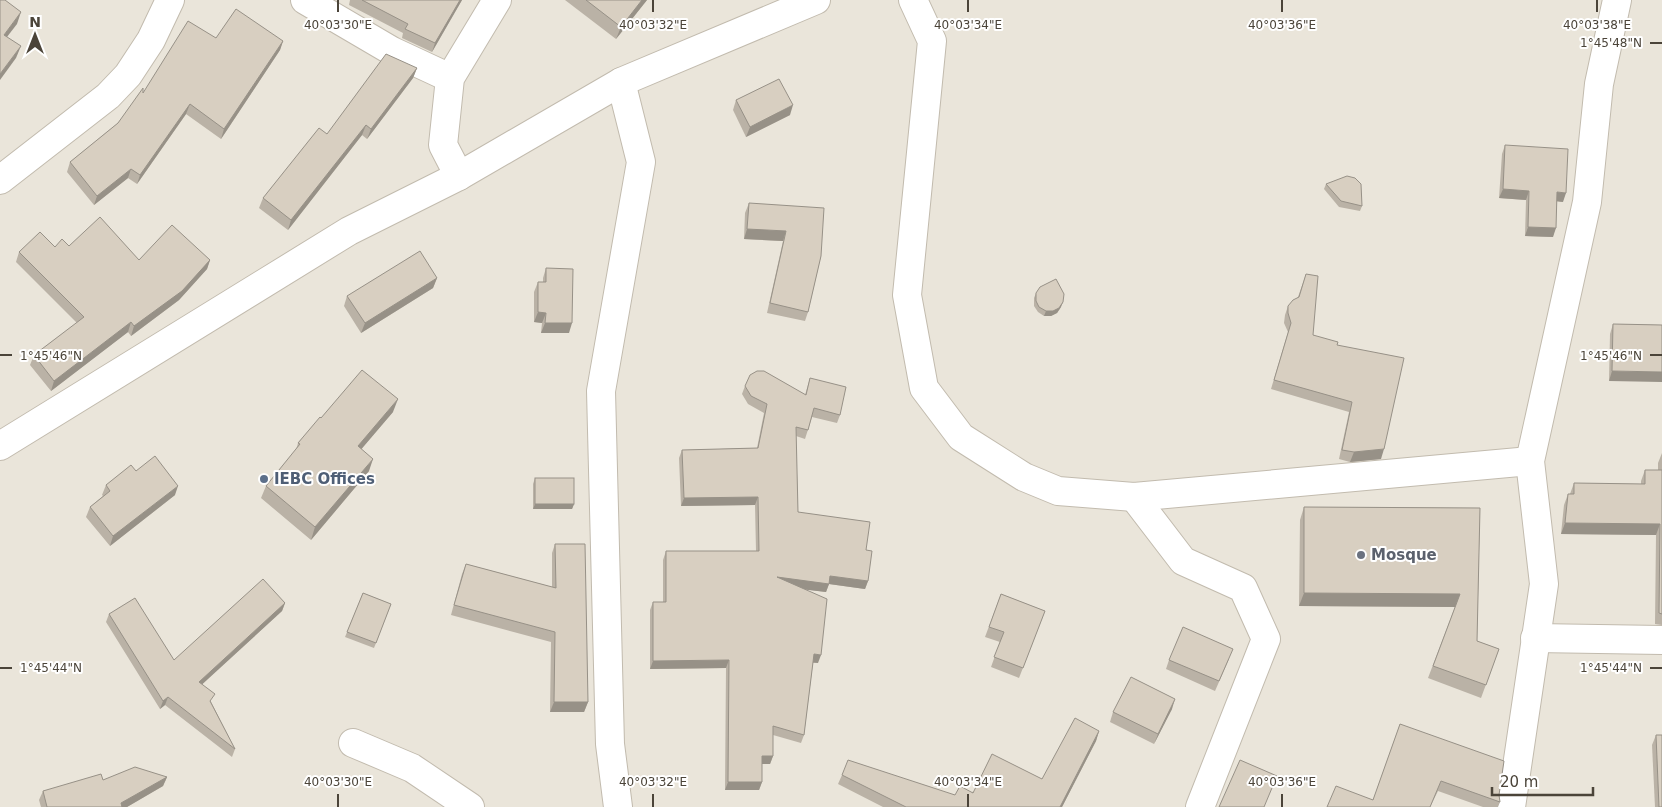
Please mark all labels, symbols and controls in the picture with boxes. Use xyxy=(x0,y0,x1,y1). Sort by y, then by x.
north arrow xyxy=(10,10,60,60)
text: N xyxy=(29,14,41,30)
text: 40°03'30"E xyxy=(304,18,372,32)
text: 40°03'32"E xyxy=(619,18,687,32)
text: 40°03'34"E xyxy=(934,18,1002,32)
text: 40°03'36"E xyxy=(1248,18,1316,32)
text: 40°03'38"E xyxy=(1563,18,1631,32)
text: 1°45'48"N xyxy=(1580,36,1642,50)
text: 1°45'46"N xyxy=(20,349,82,363)
text: 1°45'46"N xyxy=(1580,349,1642,363)
place label: IEBC Offices xyxy=(274,470,375,488)
marker: IEBC Offices xyxy=(258,473,270,485)
place label: Mosque xyxy=(1371,546,1437,564)
marker: Mosque xyxy=(1355,549,1367,561)
text: 1°45'44"N xyxy=(20,661,82,675)
text: 1°45'44"N xyxy=(1580,661,1642,675)
scale bar xyxy=(1492,764,1593,796)
text: 20 m xyxy=(1500,773,1538,791)
text: 40°03'30"E xyxy=(304,775,372,789)
text: 40°03'32"E xyxy=(619,775,687,789)
text: 40°03'34"E xyxy=(934,775,1002,789)
text: 40°03'36"E xyxy=(1248,775,1316,789)

